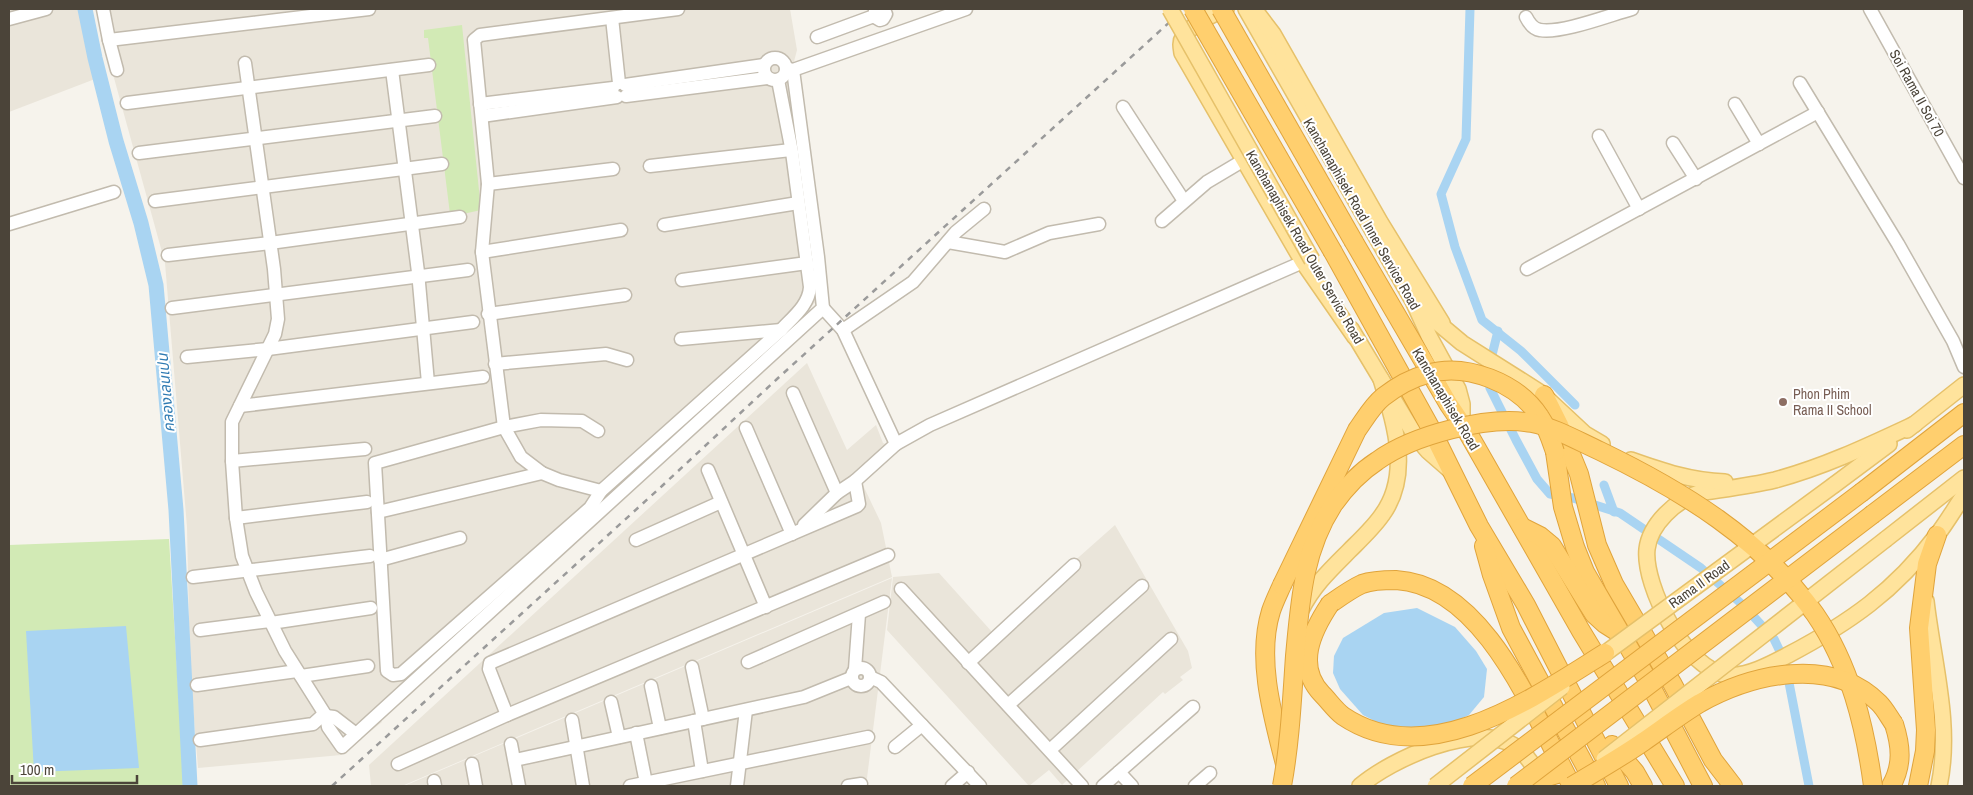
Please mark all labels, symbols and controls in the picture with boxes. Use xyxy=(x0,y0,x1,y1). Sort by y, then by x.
street label: Soi Rama II Soi 70 xyxy=(1886,46,1948,140)
street label: Kanchanaphisek Road Inner Service Road xyxy=(1300,115,1424,313)
street label: Kanchanaphisek Road Outer Service Road xyxy=(1242,147,1368,347)
street label: Kanchanaphisek Road xyxy=(1408,345,1484,453)
water label: คลองเลนเปน xyxy=(152,352,179,433)
place label: Phon Phim Rama II School xyxy=(1793,385,1871,419)
marker: Phon Phim Rama II School xyxy=(1777,396,1789,408)
street label: Rama II Road xyxy=(1665,556,1733,612)
scale bar xyxy=(12,752,138,784)
text: 100 m xyxy=(20,759,54,780)

